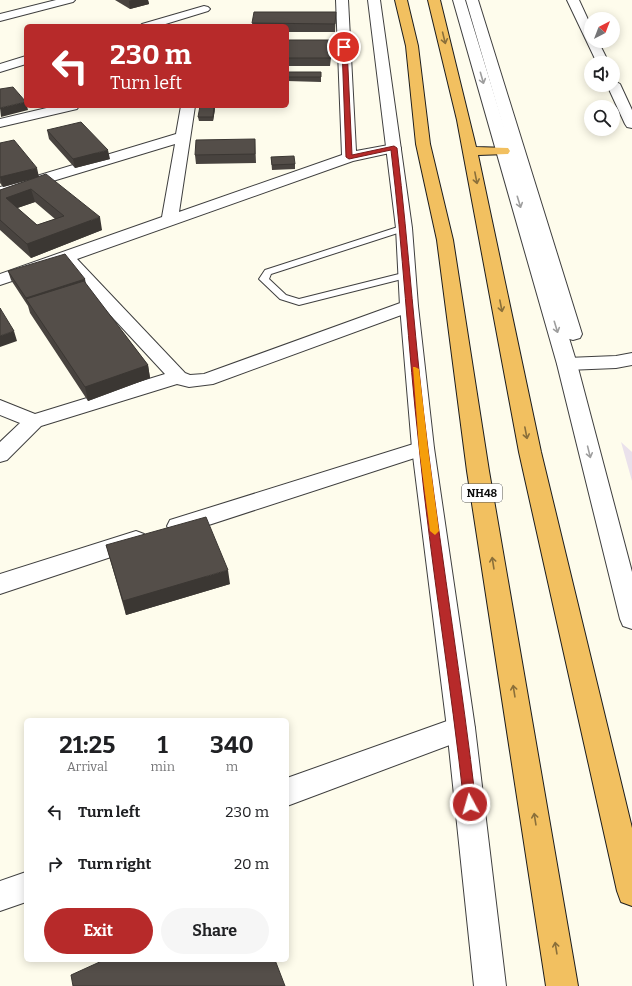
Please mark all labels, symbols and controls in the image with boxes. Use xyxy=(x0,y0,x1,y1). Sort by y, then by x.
north arrow xyxy=(584,12,620,48)
map controls xyxy=(584,12,620,136)
pin xyxy=(327,30,361,64)
one-way arrow xyxy=(441,31,448,44)
icon: arrive xyxy=(333,36,355,58)
text: 230 m xyxy=(110,38,191,71)
icon: left xyxy=(44,40,96,92)
button: sound xyxy=(584,56,620,92)
one-way arrow xyxy=(479,71,486,84)
text: Turn left xyxy=(110,72,182,94)
button: search xyxy=(584,100,620,136)
one-way arrow xyxy=(472,171,480,184)
one-way arrow xyxy=(516,196,523,209)
one-way arrow xyxy=(497,299,505,312)
one-way arrow xyxy=(553,320,560,333)
one-way arrow xyxy=(523,426,531,439)
one-way arrow xyxy=(586,446,594,459)
road number: NH48 xyxy=(462,484,502,502)
one-way arrow xyxy=(489,557,497,570)
one-way arrow xyxy=(510,685,518,698)
text: 21:25 xyxy=(59,731,115,759)
text: 1 xyxy=(158,731,168,759)
text: 340 xyxy=(210,731,254,759)
text: Arrival xyxy=(67,759,108,774)
text: min xyxy=(150,759,175,774)
text: m xyxy=(226,759,238,774)
position arrow xyxy=(449,783,491,825)
icon: left xyxy=(44,801,66,823)
text: Turn left xyxy=(78,803,140,821)
text: 230 m xyxy=(225,803,269,821)
one-way arrow xyxy=(531,813,539,826)
icon: right xyxy=(44,853,66,875)
text: Turn right xyxy=(78,855,151,873)
text: 20 m xyxy=(234,855,269,873)
button: Exit xyxy=(44,908,153,954)
button: Share xyxy=(161,908,269,954)
one-way arrow xyxy=(552,941,560,954)

